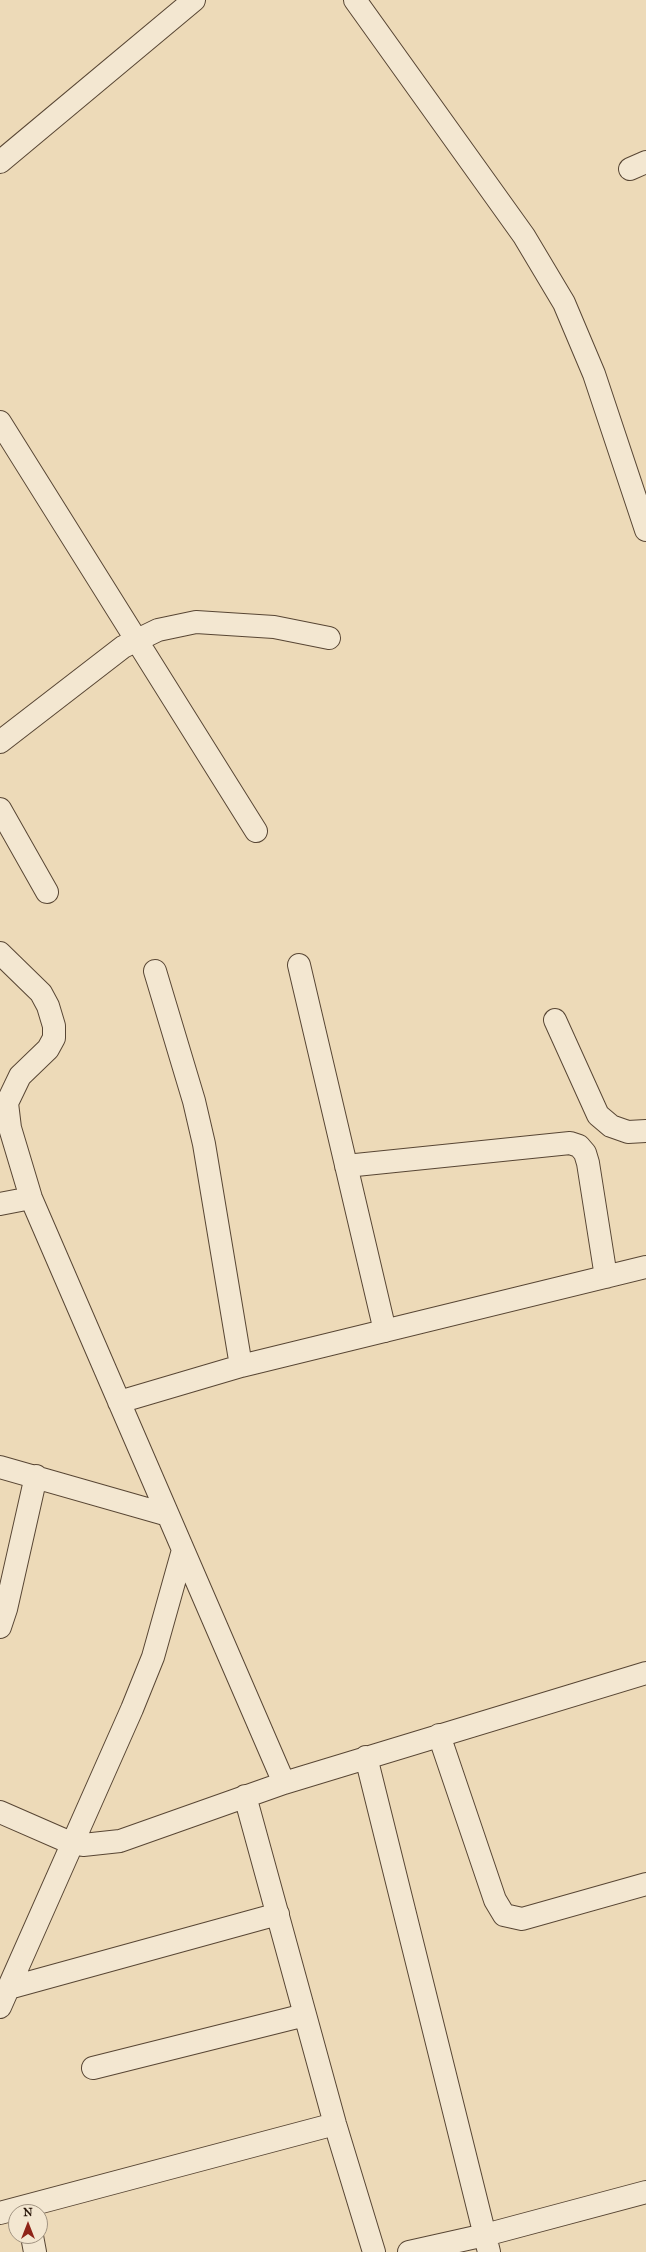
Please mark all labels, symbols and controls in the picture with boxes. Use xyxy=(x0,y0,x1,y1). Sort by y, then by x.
north arrow xyxy=(8,2204,48,2244)
text: N xyxy=(23,2206,33,2219)

